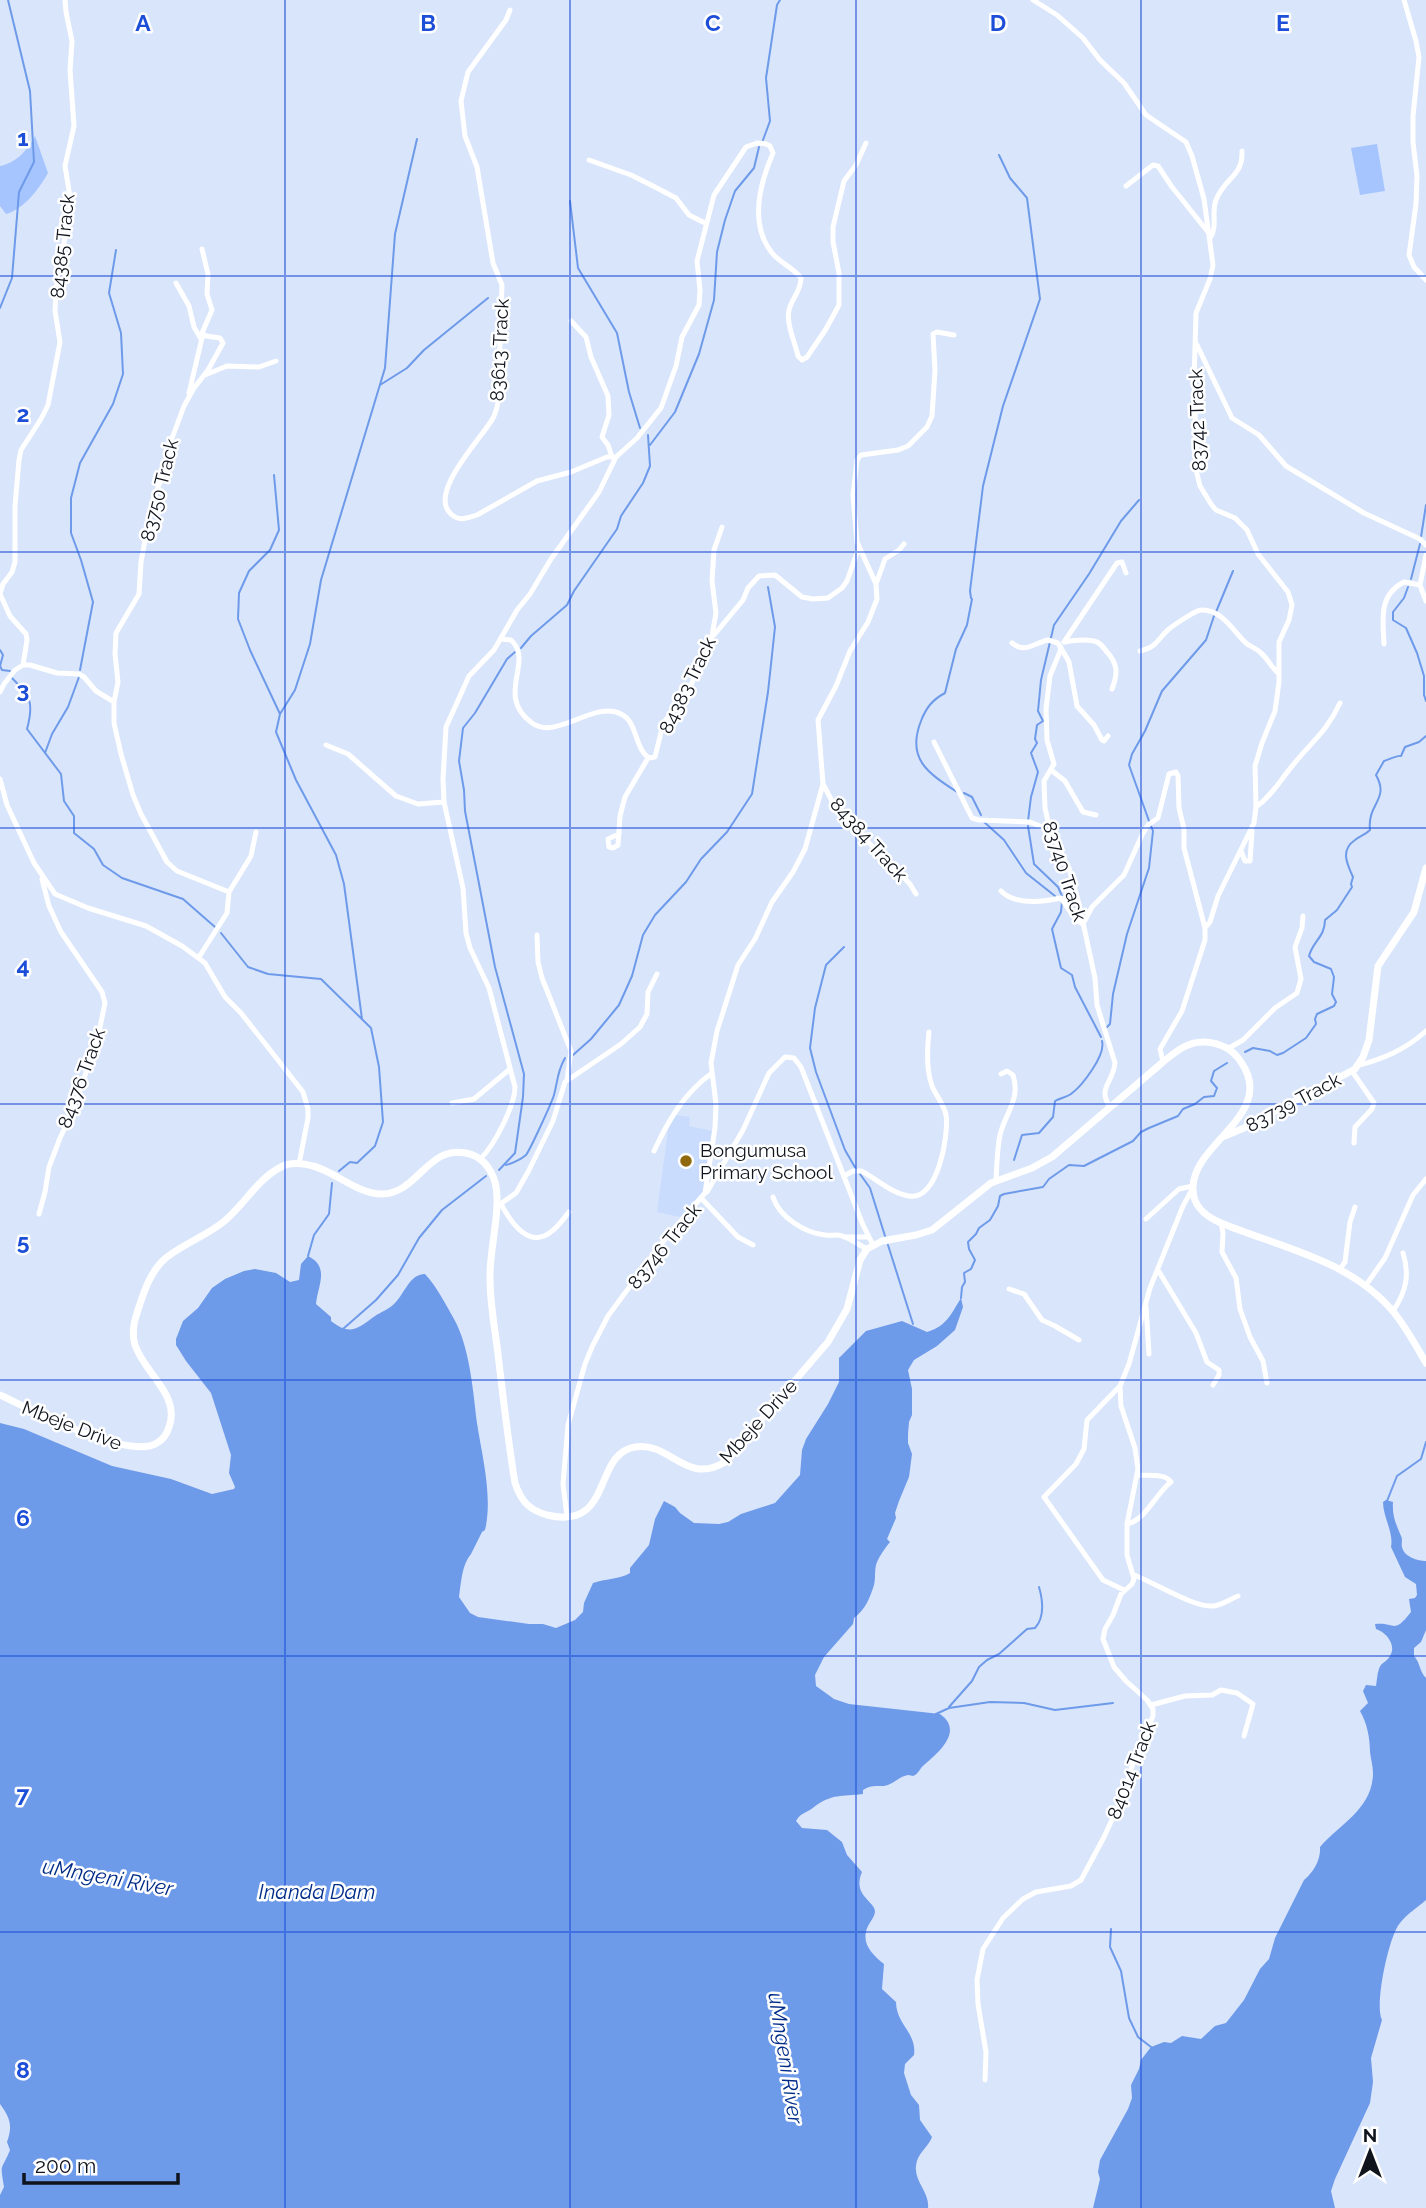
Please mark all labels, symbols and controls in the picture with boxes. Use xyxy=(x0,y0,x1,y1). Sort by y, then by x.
text: A xyxy=(135,9,151,36)
text: B xyxy=(420,9,436,36)
text: C xyxy=(705,9,721,36)
text: D xyxy=(990,9,1006,36)
text: E xyxy=(1276,9,1290,36)
text: 1 xyxy=(17,124,29,151)
street label: 84385 Track xyxy=(46,193,78,299)
street label: 83613 Track xyxy=(485,298,513,402)
street label: 83742 Track xyxy=(1184,368,1210,472)
text: 2 xyxy=(17,400,29,427)
street label: 83750 Track xyxy=(136,436,182,544)
street label: 84383 Track xyxy=(654,633,720,737)
text: 3 xyxy=(17,676,29,703)
street label: 84384 Track xyxy=(826,793,912,885)
street label: 83740 Track xyxy=(1038,818,1092,924)
text: 4 xyxy=(16,952,30,979)
street label: 84376 Track xyxy=(53,1025,109,1131)
street label: 83739 Track xyxy=(1242,1068,1344,1136)
place label: Bongumusa Primary School xyxy=(700,1139,833,1183)
marker: Bongumusa Primary School xyxy=(678,1153,694,1169)
street label: 83746 Track xyxy=(623,1199,705,1293)
text: 5 xyxy=(17,1228,30,1255)
street label: Mbeje Drive xyxy=(715,1375,801,1467)
street label: Mbeje Drive xyxy=(19,1396,125,1454)
text: 6 xyxy=(16,1504,30,1531)
street label: 84014 Track xyxy=(1102,1718,1160,1822)
text: 7 xyxy=(17,1780,30,1807)
water label: uMngeni River xyxy=(41,1853,176,1901)
water label: Inanda Dam xyxy=(258,1879,376,1904)
water label: uMngeni River xyxy=(763,1991,809,2126)
text: 8 xyxy=(16,2056,30,2083)
north arrow xyxy=(1335,2117,1405,2187)
text: N xyxy=(1363,2124,1377,2146)
scale bar xyxy=(24,2142,178,2186)
text: 200 m xyxy=(35,2153,96,2178)

